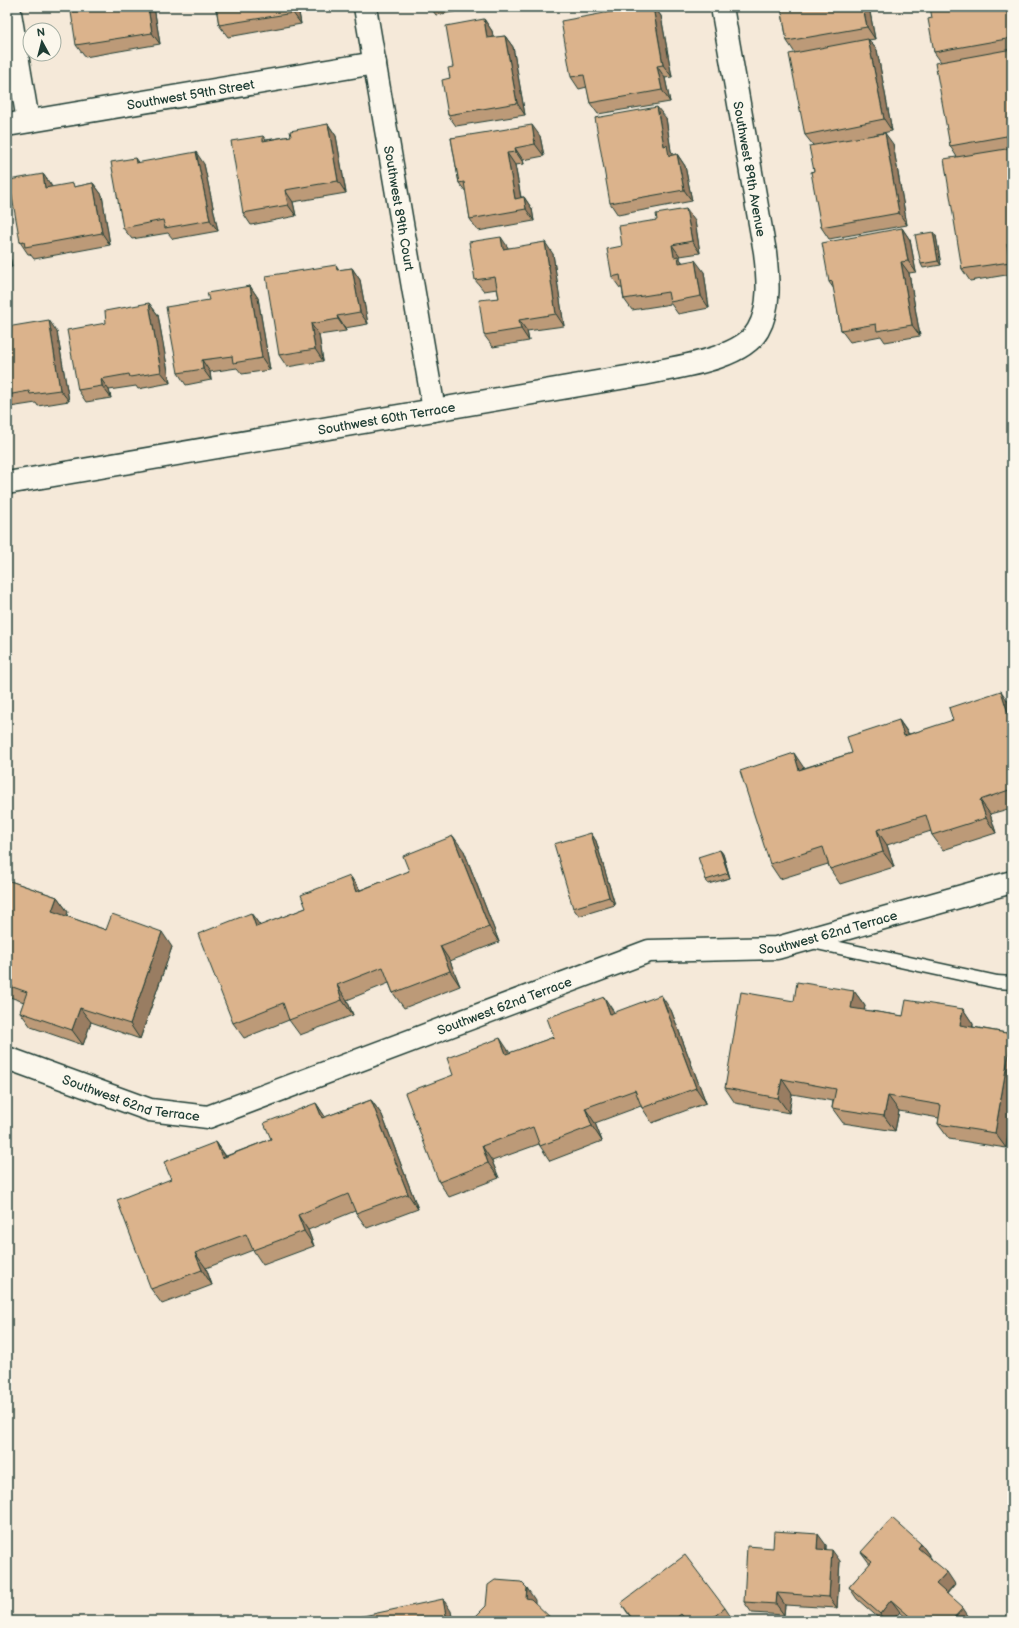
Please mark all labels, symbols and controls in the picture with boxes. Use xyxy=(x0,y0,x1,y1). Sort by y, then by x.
north arrow xyxy=(22,22,62,62)
text: N xyxy=(36,26,46,40)
street label: Southwest 59th Street xyxy=(126,76,256,114)
street label: Southwest 89th Avenue xyxy=(729,100,769,238)
street label: Southwest 89th Court xyxy=(380,145,417,272)
street label: Southwest 60th Terrace xyxy=(317,399,457,439)
street label: Southwest 62nd Terrace xyxy=(759,908,900,957)
street label: Southwest 62nd Terrace xyxy=(435,974,574,1039)
street label: Southwest 62nd Terrace xyxy=(60,1072,201,1125)

